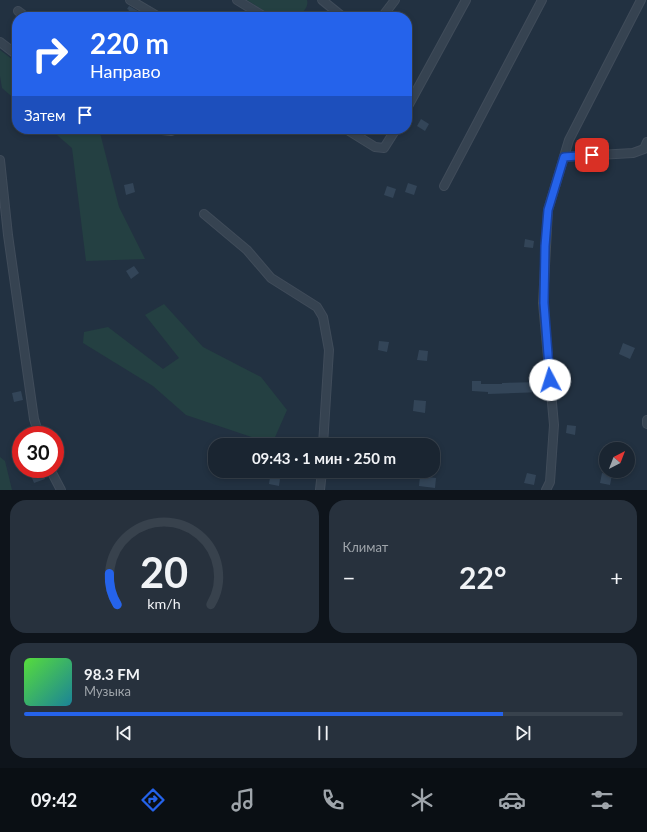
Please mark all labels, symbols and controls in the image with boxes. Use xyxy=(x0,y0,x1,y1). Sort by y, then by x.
text: 220 m xyxy=(90,26,169,60)
icon: right xyxy=(24,28,76,80)
text: Направо xyxy=(90,60,161,82)
icon: arrive xyxy=(74,104,96,126)
text: Затем xyxy=(24,106,66,124)
pin xyxy=(575,138,609,172)
icon: arrive xyxy=(581,144,603,166)
position arrow xyxy=(529,359,571,401)
speed limit sign: 30 xyxy=(12,426,64,478)
north arrow xyxy=(599,442,635,478)
map controls xyxy=(599,442,635,478)
text: 09:43 · 1 мин · 250 m xyxy=(252,449,396,467)
text: Климат xyxy=(343,539,388,555)
text: 20 xyxy=(140,546,188,596)
text: 22° xyxy=(459,559,506,595)
text: − xyxy=(343,564,355,591)
text: + xyxy=(610,564,623,591)
text: km/h xyxy=(148,594,181,611)
text: 98.3 FM xyxy=(84,665,140,683)
text: Музыка xyxy=(84,683,131,699)
icon: previous xyxy=(113,722,135,744)
icon: pause xyxy=(312,722,334,744)
icon: next xyxy=(512,722,534,744)
icon: directions xyxy=(139,786,167,814)
icon: music xyxy=(229,786,257,814)
icon: phone xyxy=(319,786,347,814)
icon: climate xyxy=(408,786,436,814)
icon: car xyxy=(498,786,526,814)
icon: filters xyxy=(588,786,616,814)
text: 09:42 xyxy=(31,789,77,811)

